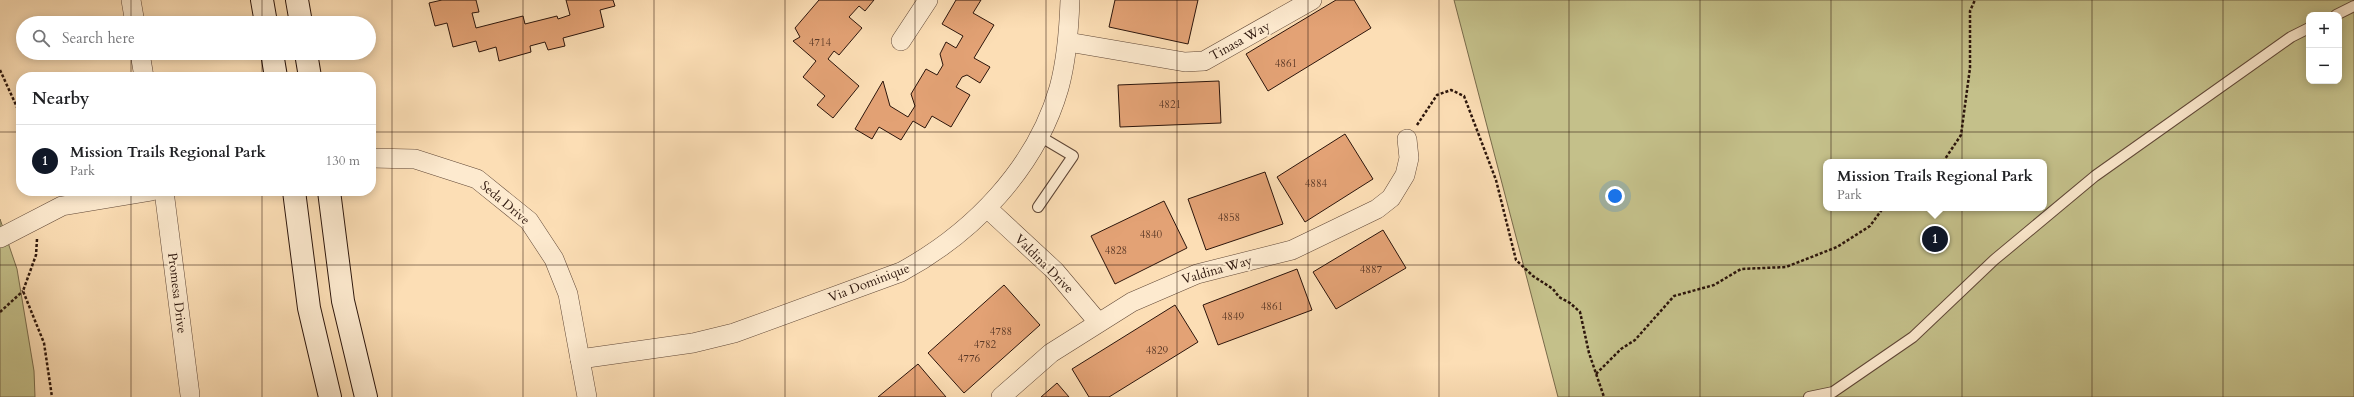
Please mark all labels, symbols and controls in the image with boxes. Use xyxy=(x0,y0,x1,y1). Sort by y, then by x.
map controls xyxy=(2306,12,2342,84)
button: + xyxy=(2306,12,2342,48)
search box xyxy=(16,16,376,60)
street label: Tinasa Way xyxy=(1207,17,1274,65)
icon: search xyxy=(30,27,52,49)
text: Search here xyxy=(62,28,135,48)
house number: 4714 xyxy=(809,35,832,50)
button: − xyxy=(2306,48,2342,84)
house number: 4861 xyxy=(1275,56,1297,71)
text: Nearby xyxy=(32,87,89,110)
house number: 4821 xyxy=(1159,97,1181,112)
text: Mission Trails Regional Park xyxy=(70,142,266,162)
text: 1 xyxy=(42,152,48,170)
text: 130 m xyxy=(326,152,360,170)
popup xyxy=(1823,159,2047,211)
text: Park xyxy=(70,162,95,180)
text: Mission Trails Regional Park xyxy=(1837,166,2033,186)
house number: 4884 xyxy=(1305,176,1328,191)
street label: Seda Drive xyxy=(476,177,534,229)
your location xyxy=(1605,186,1625,206)
text: Park xyxy=(1837,186,1862,204)
house number: 4858 xyxy=(1218,210,1240,225)
pin: 1 xyxy=(1922,224,1948,254)
house number: 4840 xyxy=(1140,227,1163,242)
street label: Valdina Drive xyxy=(1010,230,1078,298)
house number: 4828 xyxy=(1105,243,1127,258)
street label: Valdina Way xyxy=(1180,251,1254,289)
street label: Promesa Drive xyxy=(163,252,191,335)
street label: Via Dominique xyxy=(826,259,912,307)
house number: 4887 xyxy=(1360,262,1383,277)
house number: 4861 xyxy=(1261,299,1283,314)
house number: 4849 xyxy=(1222,309,1245,324)
house number: 4788 xyxy=(990,324,1012,339)
house number: 4782 xyxy=(974,337,997,352)
house number: 4829 xyxy=(1146,343,1169,358)
house number: 4776 xyxy=(958,351,981,366)

